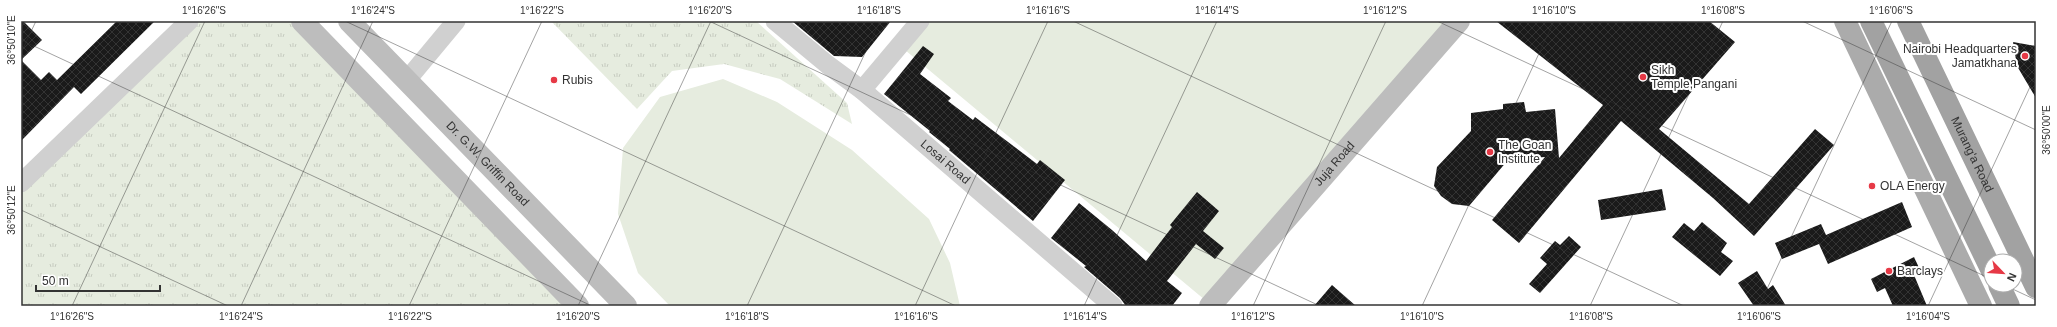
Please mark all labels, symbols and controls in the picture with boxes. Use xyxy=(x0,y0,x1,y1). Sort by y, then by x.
text: 1°16'26"S xyxy=(182,5,226,16)
text: 1°16'24"S xyxy=(351,5,395,16)
text: 1°16'22"S xyxy=(520,5,564,16)
text: 1°16'20"S xyxy=(688,5,732,16)
text: 1°16'18"S xyxy=(857,5,901,16)
text: 1°16'16"S xyxy=(1026,5,1070,16)
text: 1°16'14"S xyxy=(1195,5,1239,16)
text: 1°16'12"S xyxy=(1363,5,1407,16)
text: 1°16'10"S xyxy=(1532,5,1576,16)
text: 1°16'08"S xyxy=(1701,5,1745,16)
text: 1°16'06"S xyxy=(1869,5,1913,16)
text: 36°50'10"E xyxy=(6,15,17,65)
place label: Nairobi Headquarters Jamatkhana xyxy=(1903,42,2017,70)
marker: Nairobi Headquarters Jamatkhana xyxy=(2020,51,2030,61)
place label: Sikh Temple,Pangani xyxy=(1651,63,1737,91)
marker: Sikh Temple,Pangani xyxy=(1638,72,1648,82)
place label: Rubis xyxy=(562,73,593,87)
marker: Rubis xyxy=(549,75,559,85)
text: 36°50'00"E xyxy=(2041,105,2052,155)
street label: Murang'a Road xyxy=(1948,114,1996,194)
street label: Dr. G.W. Griffin Road xyxy=(443,118,532,209)
street label: Losai Road xyxy=(918,137,973,187)
place label: The Goan Institute xyxy=(1498,138,1551,166)
street label: Juja Road xyxy=(1311,139,1357,189)
marker: The Goan Institute xyxy=(1485,147,1495,157)
place label: OLA Energy xyxy=(1880,179,1945,193)
marker: OLA Energy xyxy=(1867,181,1877,191)
text: 36°50'12"E xyxy=(6,185,17,235)
north arrow xyxy=(1983,253,2023,293)
place label: Barclays xyxy=(1897,264,1943,278)
marker: Barclays xyxy=(1884,266,1894,276)
scale bar xyxy=(36,267,160,293)
text: N xyxy=(2005,271,2019,283)
text: 50 m xyxy=(42,274,69,288)
text: 1°16'26"S xyxy=(50,311,94,322)
text: 1°16'24"S xyxy=(219,311,263,322)
text: 1°16'22"S xyxy=(388,311,432,322)
text: 1°16'20"S xyxy=(556,311,600,322)
text: 1°16'18"S xyxy=(725,311,769,322)
text: 1°16'16"S xyxy=(894,311,938,322)
text: 1°16'14"S xyxy=(1063,311,1107,322)
text: 1°16'12"S xyxy=(1231,311,1275,322)
text: 1°16'10"S xyxy=(1400,311,1444,322)
text: 1°16'08"S xyxy=(1569,311,1613,322)
text: 1°16'06"S xyxy=(1737,311,1781,322)
text: 1°16'04"S xyxy=(1906,311,1950,322)

